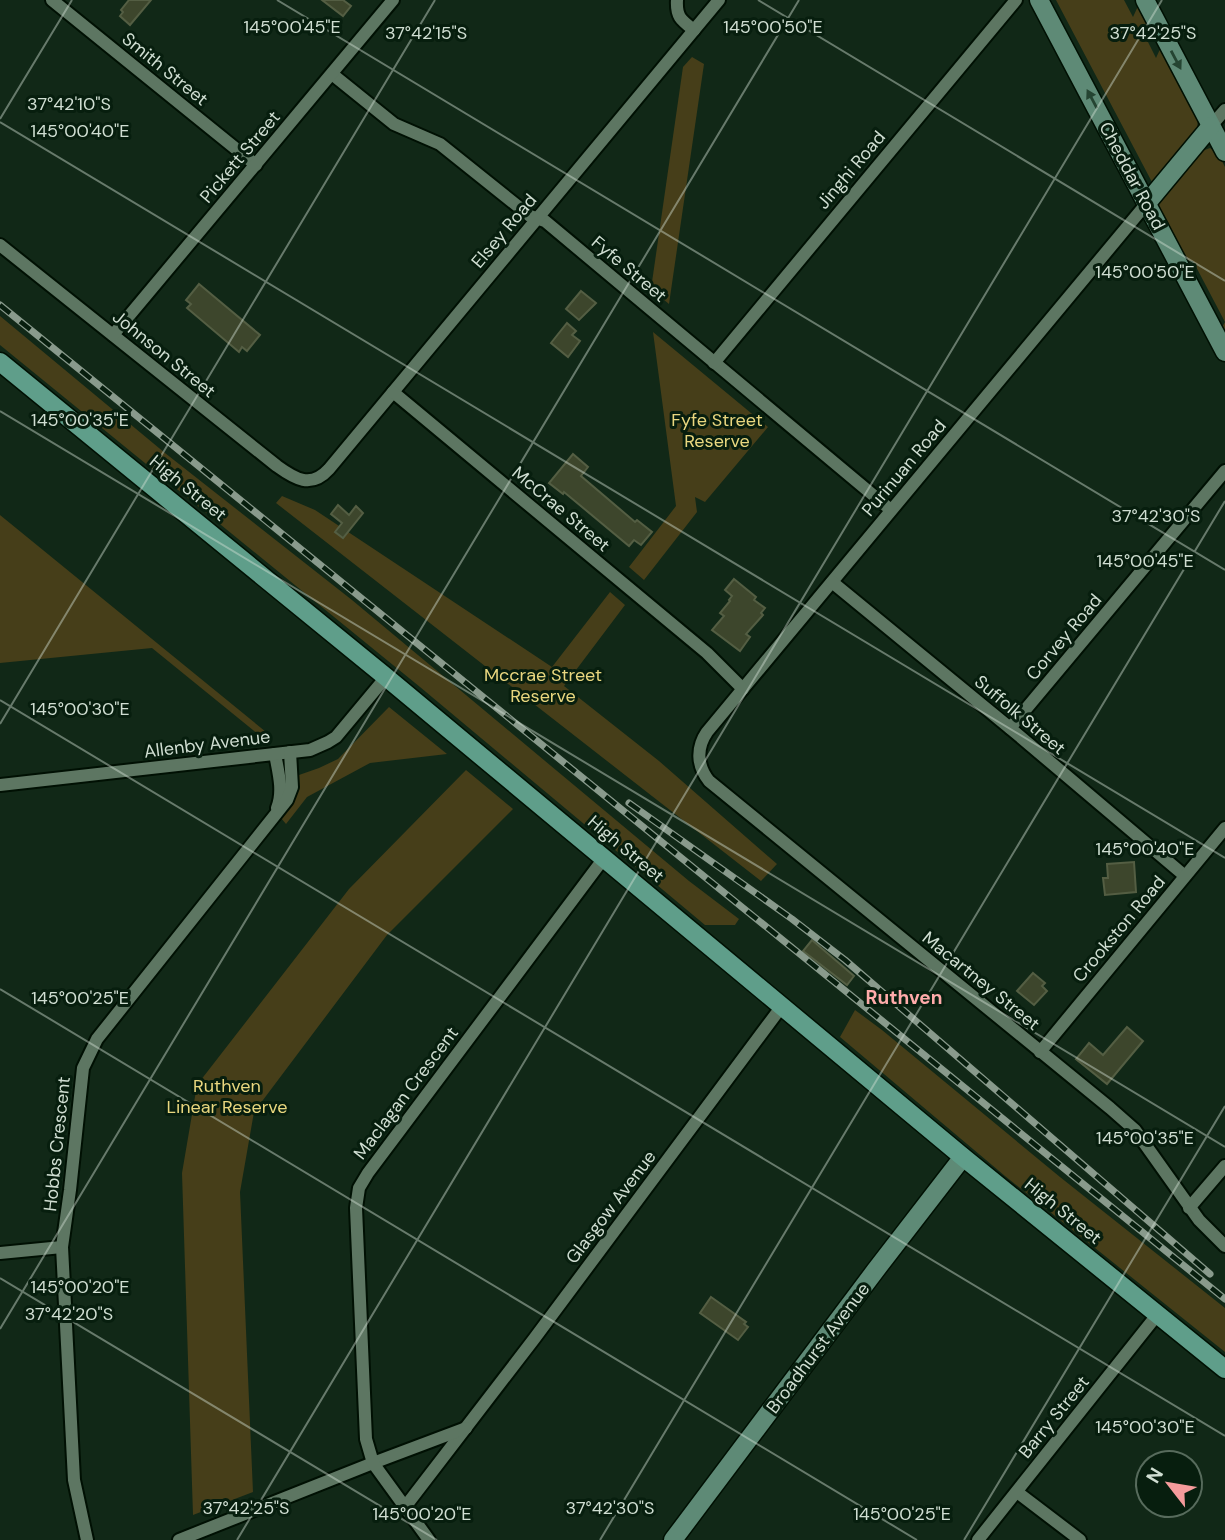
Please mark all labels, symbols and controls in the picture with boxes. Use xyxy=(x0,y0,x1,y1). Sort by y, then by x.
text: 145°00'45"E xyxy=(243,15,341,39)
text: 145°00'50"E xyxy=(723,15,823,39)
text: 37°42'15"S xyxy=(385,21,467,45)
text: 37°42'25"S xyxy=(1110,21,1197,45)
street label: Smith Street xyxy=(117,27,213,111)
one-way arrow xyxy=(1170,51,1182,71)
one-way arrow xyxy=(1086,89,1097,109)
text: 37°42'10"S xyxy=(27,92,111,116)
street label: Pickett Street xyxy=(194,106,286,208)
street label: Cheddar Road xyxy=(1093,118,1171,234)
text: 145°00'40"E xyxy=(31,119,129,143)
street label: Jinghi Road xyxy=(811,126,891,214)
street label: Elsey Road xyxy=(466,189,542,273)
street label: Fyfe Street xyxy=(586,230,672,308)
text: 145°00'50"E xyxy=(1095,260,1195,284)
street label: Johnson Street xyxy=(107,305,221,403)
text: 145°00'35"E xyxy=(31,408,129,432)
park label: Fyfe Street Reserve xyxy=(671,408,763,453)
street label: Purinuan Road xyxy=(856,415,952,521)
street label: High Street xyxy=(144,449,232,527)
street label: McCrae Street xyxy=(507,461,615,557)
text: 37°42'30"S xyxy=(1112,504,1200,528)
text: 145°00'45"E xyxy=(1096,549,1194,573)
street label: Corvey Road xyxy=(1021,589,1107,685)
park label: Mccrae Street Reserve xyxy=(484,663,602,708)
street label: Suffolk Street xyxy=(969,670,1071,760)
text: 145°00'30"E xyxy=(30,697,130,721)
street label: Allenby Avenue xyxy=(142,724,272,764)
street label: High Street xyxy=(583,810,669,888)
text: 145°00'40"E xyxy=(1096,837,1194,861)
street label: Crookston Road xyxy=(1067,871,1171,987)
street label: Macartney Street xyxy=(917,926,1045,1036)
district label: Ruthven xyxy=(865,985,943,1010)
text: 145°00'25"E xyxy=(31,986,129,1010)
street label: Maclagan Crescent xyxy=(348,1022,464,1164)
park label: Ruthven Linear Reserve xyxy=(166,1074,288,1119)
street label: Hobbs Crescent xyxy=(38,1075,76,1213)
text: 145°00'35"E xyxy=(1096,1126,1194,1150)
street label: Glasgow Avenue xyxy=(560,1145,662,1269)
street label: High Street xyxy=(1019,1172,1107,1250)
text: 145°00'20"E xyxy=(30,1275,130,1299)
street label: Broadhurst Avenue xyxy=(761,1278,875,1418)
text: 37°42'20"S xyxy=(25,1302,113,1326)
street label: Barry Street xyxy=(1013,1371,1095,1463)
text: 145°00'30"E xyxy=(1095,1415,1195,1439)
north arrow xyxy=(1134,1449,1204,1519)
text: N xyxy=(1141,1463,1169,1488)
text: 37°42'25"S xyxy=(203,1496,290,1520)
text: 37°42'30"S xyxy=(566,1496,654,1520)
text: 145°00'20"E xyxy=(372,1502,472,1526)
text: 145°00'25"E xyxy=(853,1502,951,1526)

